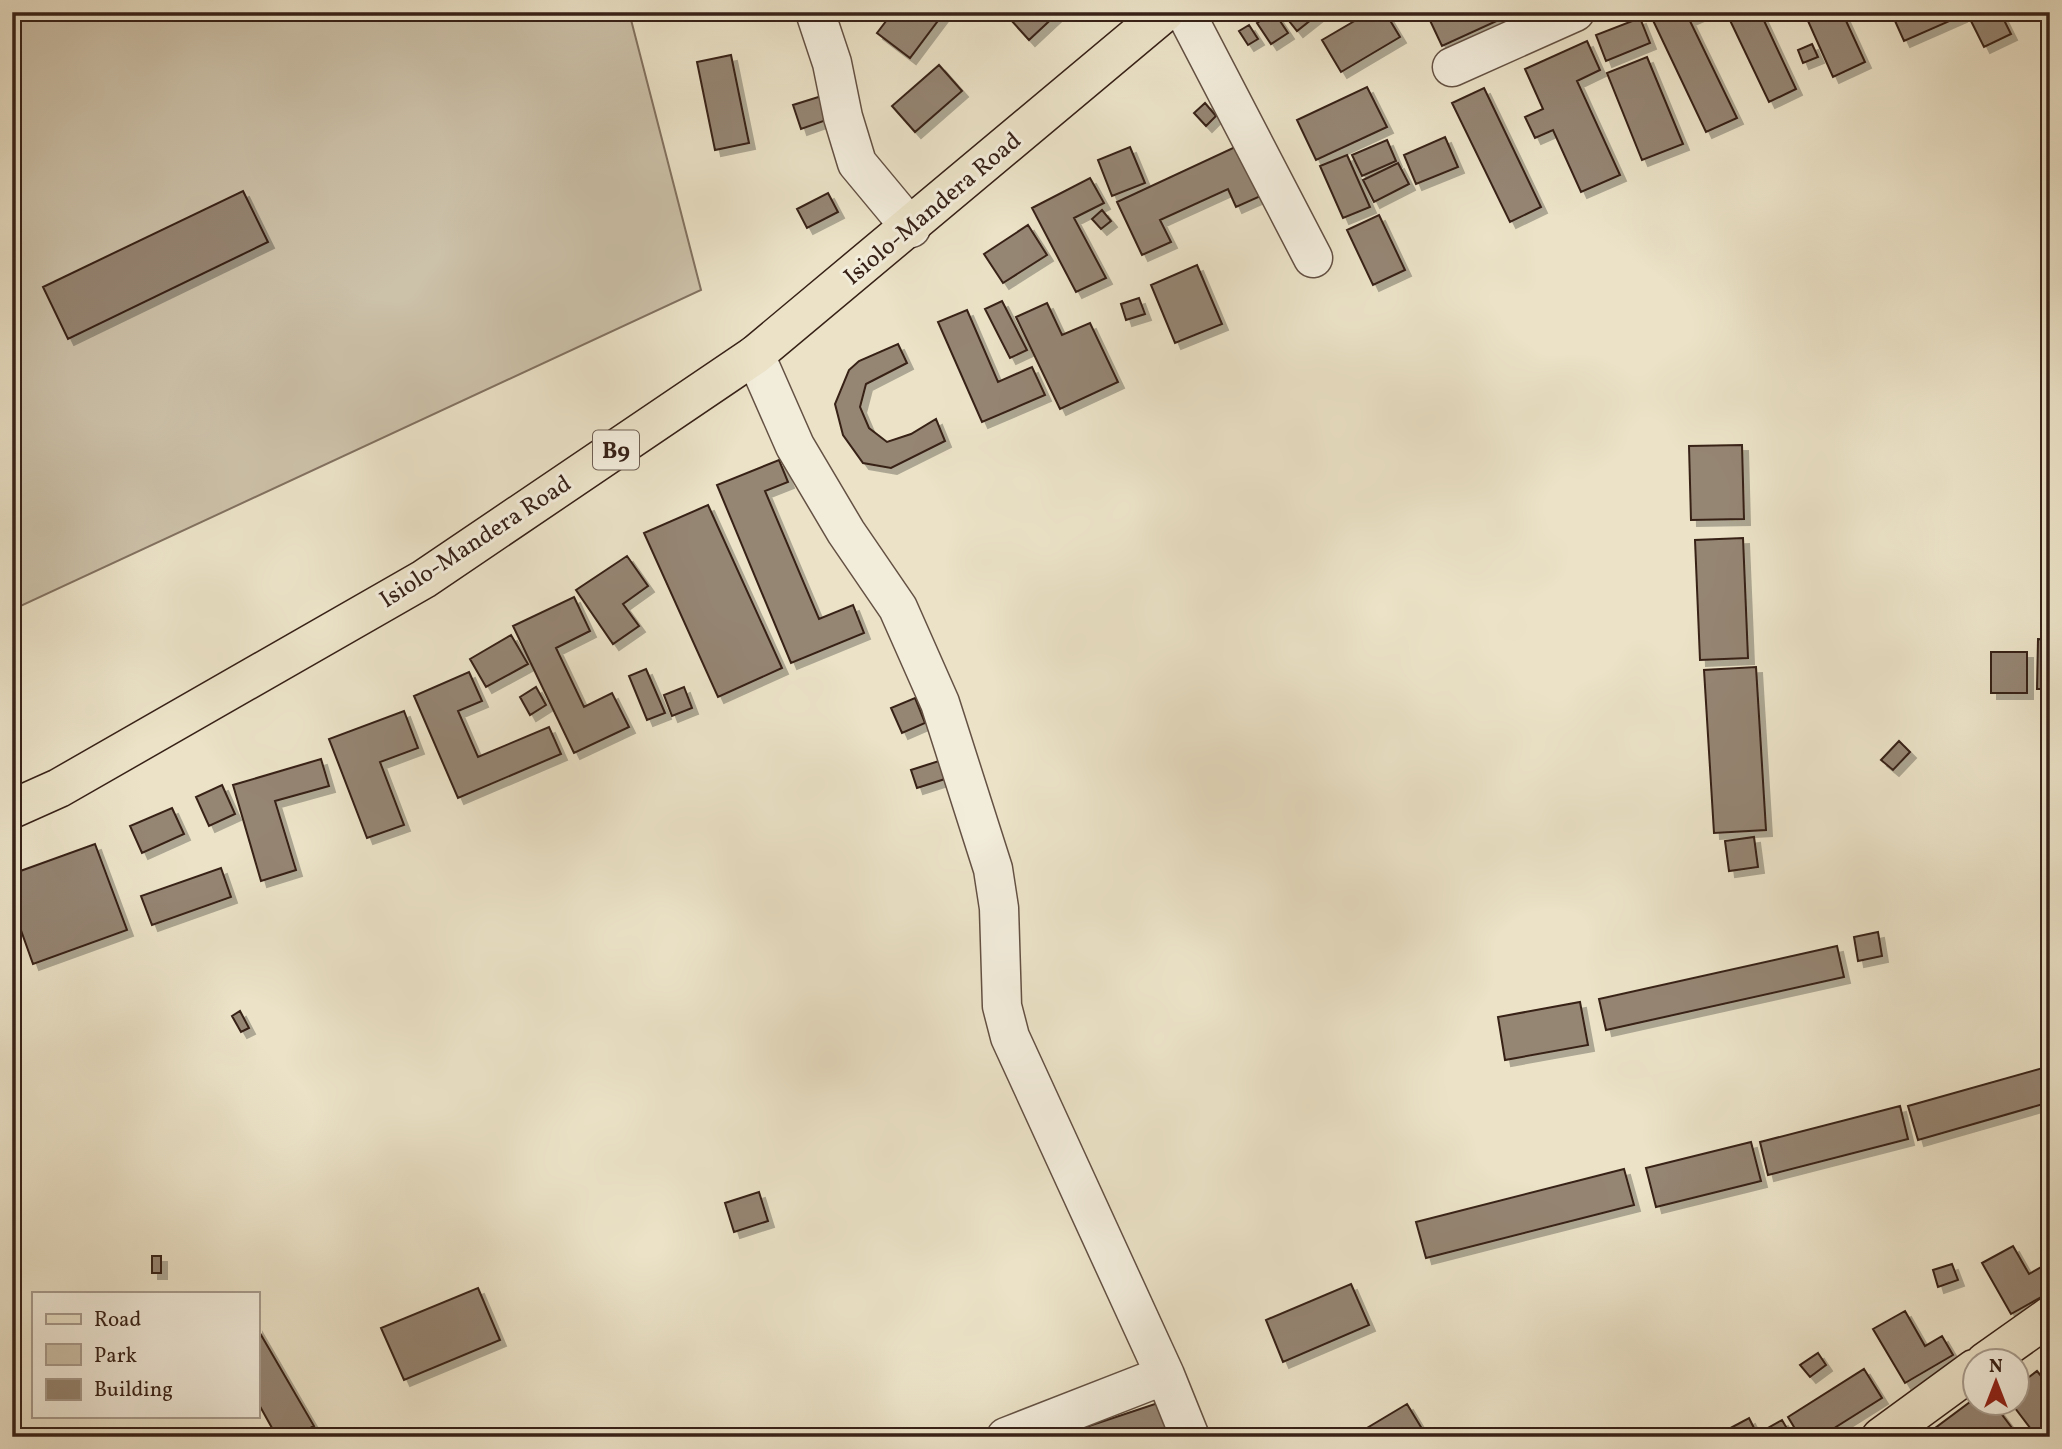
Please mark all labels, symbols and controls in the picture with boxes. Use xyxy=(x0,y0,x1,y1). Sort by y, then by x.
street label: Isiolo-Mandera Road xyxy=(837,125,1029,294)
road number: B9 xyxy=(593,431,639,470)
street label: Isiolo-Mandera Road xyxy=(373,468,579,618)
legend xyxy=(32,1292,259,1418)
text: Road xyxy=(94,1306,141,1335)
text: Park xyxy=(94,1342,137,1371)
north arrow xyxy=(1960,1348,2030,1418)
text: N xyxy=(1989,1354,2003,1380)
text: Building xyxy=(94,1376,173,1405)

